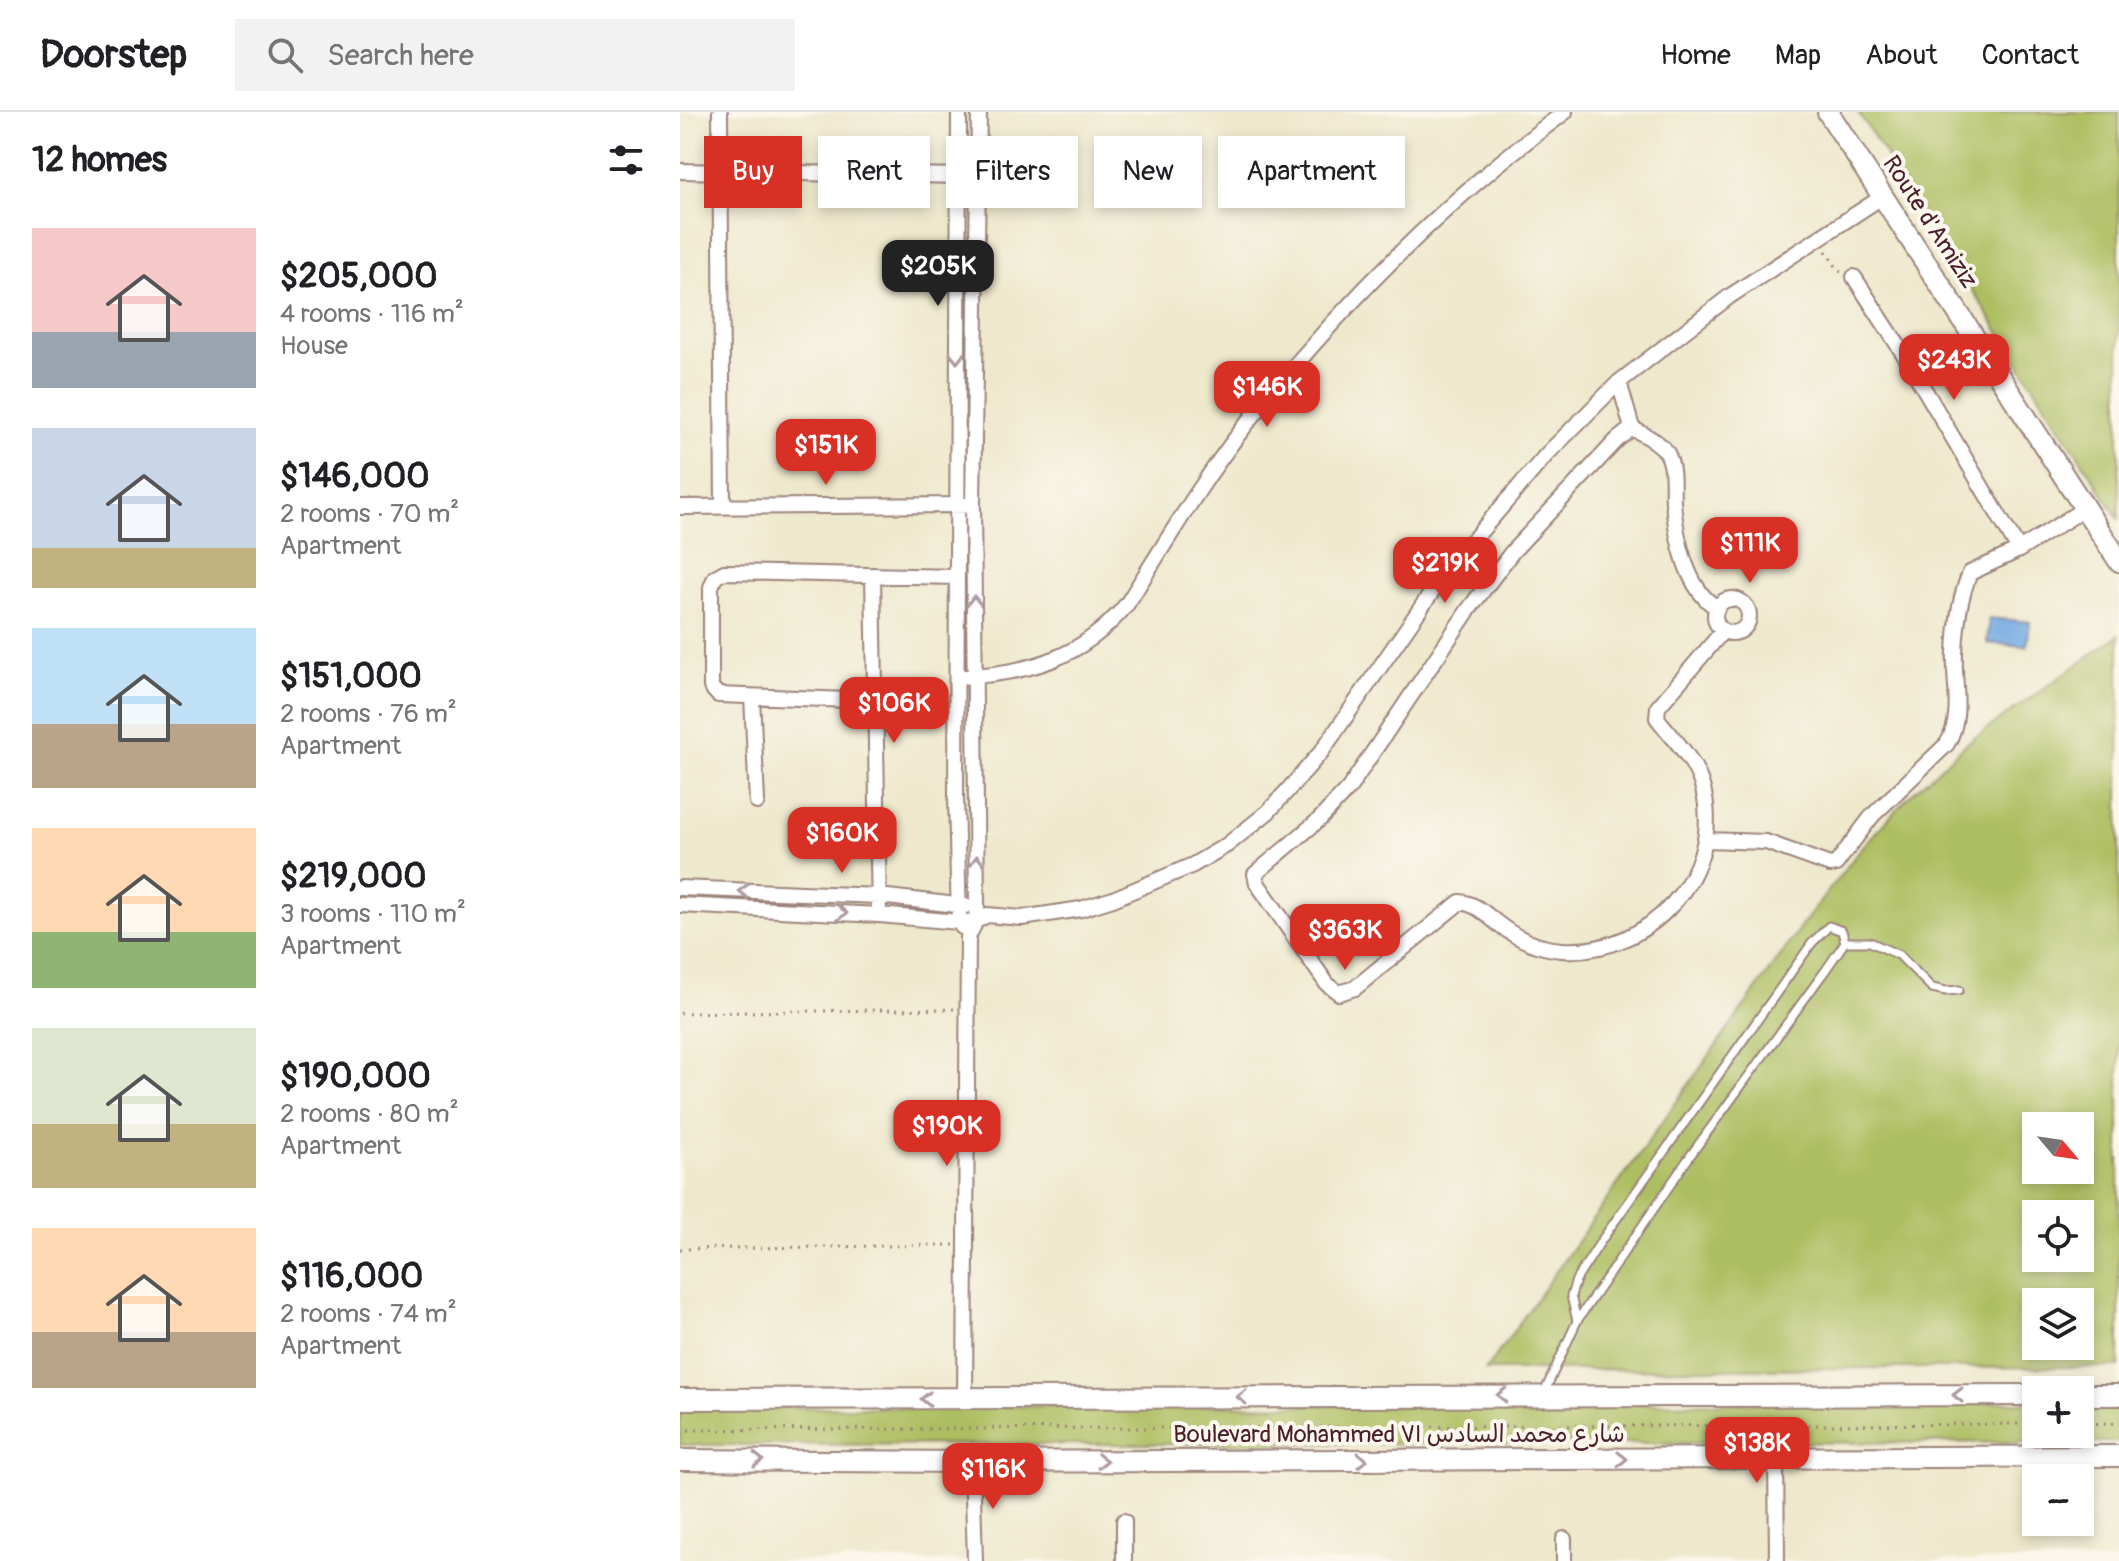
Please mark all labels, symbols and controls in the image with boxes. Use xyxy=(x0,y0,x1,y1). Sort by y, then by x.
search box xyxy=(235,19,795,91)
text: Doorstep xyxy=(40,31,187,79)
icon: search xyxy=(263,33,307,77)
text: Search here xyxy=(327,37,474,74)
text: Home xyxy=(1660,38,1731,73)
text: Map xyxy=(1775,38,1821,73)
text: About xyxy=(1865,38,1938,73)
text: Contact xyxy=(1982,38,2079,73)
chip: Buy xyxy=(704,136,802,208)
chip: Rent xyxy=(818,136,930,208)
chip: Filters xyxy=(946,136,1078,208)
chip: New xyxy=(1094,136,1202,208)
chip: Apartment xyxy=(1218,136,1405,208)
icon: filters xyxy=(604,138,648,182)
text: 12 homes xyxy=(32,139,167,182)
street label: Route d'Amiziz xyxy=(1876,150,1984,294)
pin: $205K xyxy=(882,240,994,308)
text: $205K xyxy=(900,250,976,282)
text: $205,000 xyxy=(280,255,437,298)
icon: home xyxy=(96,260,192,356)
text: 4 rooms · 116 m² xyxy=(280,298,464,330)
text: House xyxy=(280,330,348,362)
pin: $243K xyxy=(1898,334,2010,402)
text: $243K xyxy=(1917,344,1991,376)
one-way arrow xyxy=(948,352,966,365)
pin: $146K xyxy=(1211,361,1323,429)
text: $146K xyxy=(1232,371,1302,403)
pin: $151K xyxy=(770,419,882,487)
text: $151K xyxy=(794,429,858,461)
text: $146,000 xyxy=(280,455,430,498)
icon: home xyxy=(96,460,192,556)
text: 2 rooms · 70 m² xyxy=(280,498,459,530)
pin: $111K xyxy=(1694,517,1806,585)
text: $111K xyxy=(1720,527,1780,559)
text: Apartment xyxy=(280,530,401,562)
pin: $219K xyxy=(1389,537,1501,605)
text: $219K xyxy=(1411,547,1479,579)
one-way arrow xyxy=(965,594,983,607)
text: $151,000 xyxy=(280,655,422,698)
icon: home xyxy=(96,660,192,756)
pin: $106K xyxy=(838,677,950,745)
text: $106K xyxy=(858,687,930,719)
text: 2 rooms · 76 m² xyxy=(280,698,457,730)
text: Apartment xyxy=(280,730,401,762)
pin: $160K xyxy=(786,807,898,875)
text: $160K xyxy=(806,817,878,849)
one-way arrow xyxy=(968,854,986,867)
text: $219,000 xyxy=(280,855,427,898)
icon: home xyxy=(96,860,192,956)
one-way arrow xyxy=(737,882,750,899)
text: 3 rooms · 110 m² xyxy=(280,898,466,930)
one-way arrow xyxy=(836,904,849,921)
pin: $363K xyxy=(1289,904,1401,972)
text: $363K xyxy=(1308,914,1382,946)
text: Apartment xyxy=(280,930,401,962)
text: $190,000 xyxy=(280,1055,431,1098)
icon: home xyxy=(96,1060,192,1156)
text: 2 rooms · 80 m² xyxy=(280,1098,459,1130)
pin: $190K xyxy=(891,1100,1003,1168)
text: $190K xyxy=(911,1110,983,1142)
north arrow xyxy=(2022,1112,2094,1184)
map controls xyxy=(2022,1112,2094,1536)
text: Apartment xyxy=(280,1130,401,1162)
button: locate xyxy=(2022,1200,2094,1272)
text: $116,000 xyxy=(280,1255,423,1298)
icon: home xyxy=(96,1260,192,1356)
button: layers xyxy=(2022,1288,2094,1360)
text: 2 rooms · 74 m² xyxy=(280,1298,457,1330)
text: Apartment xyxy=(280,1330,401,1362)
button: + xyxy=(2022,1376,2094,1448)
one-way arrow xyxy=(1495,1386,1508,1404)
one-way arrow xyxy=(1951,1386,1964,1404)
one-way arrow xyxy=(1235,1388,1248,1406)
one-way arrow xyxy=(919,1390,932,1408)
pin: $138K xyxy=(1701,1417,1813,1485)
street label: Boulevard Mohammed VI شارع محمد السادس xyxy=(1173,1420,1625,1451)
text: $138K xyxy=(1723,1427,1791,1459)
pin: $116K xyxy=(937,1443,1049,1511)
one-way arrow xyxy=(1616,1450,1629,1468)
one-way arrow xyxy=(752,1451,765,1469)
one-way arrow xyxy=(1356,1451,1369,1469)
one-way arrow xyxy=(1096,1452,1109,1470)
text: $116K xyxy=(960,1453,1026,1485)
button: − xyxy=(2022,1464,2094,1536)

